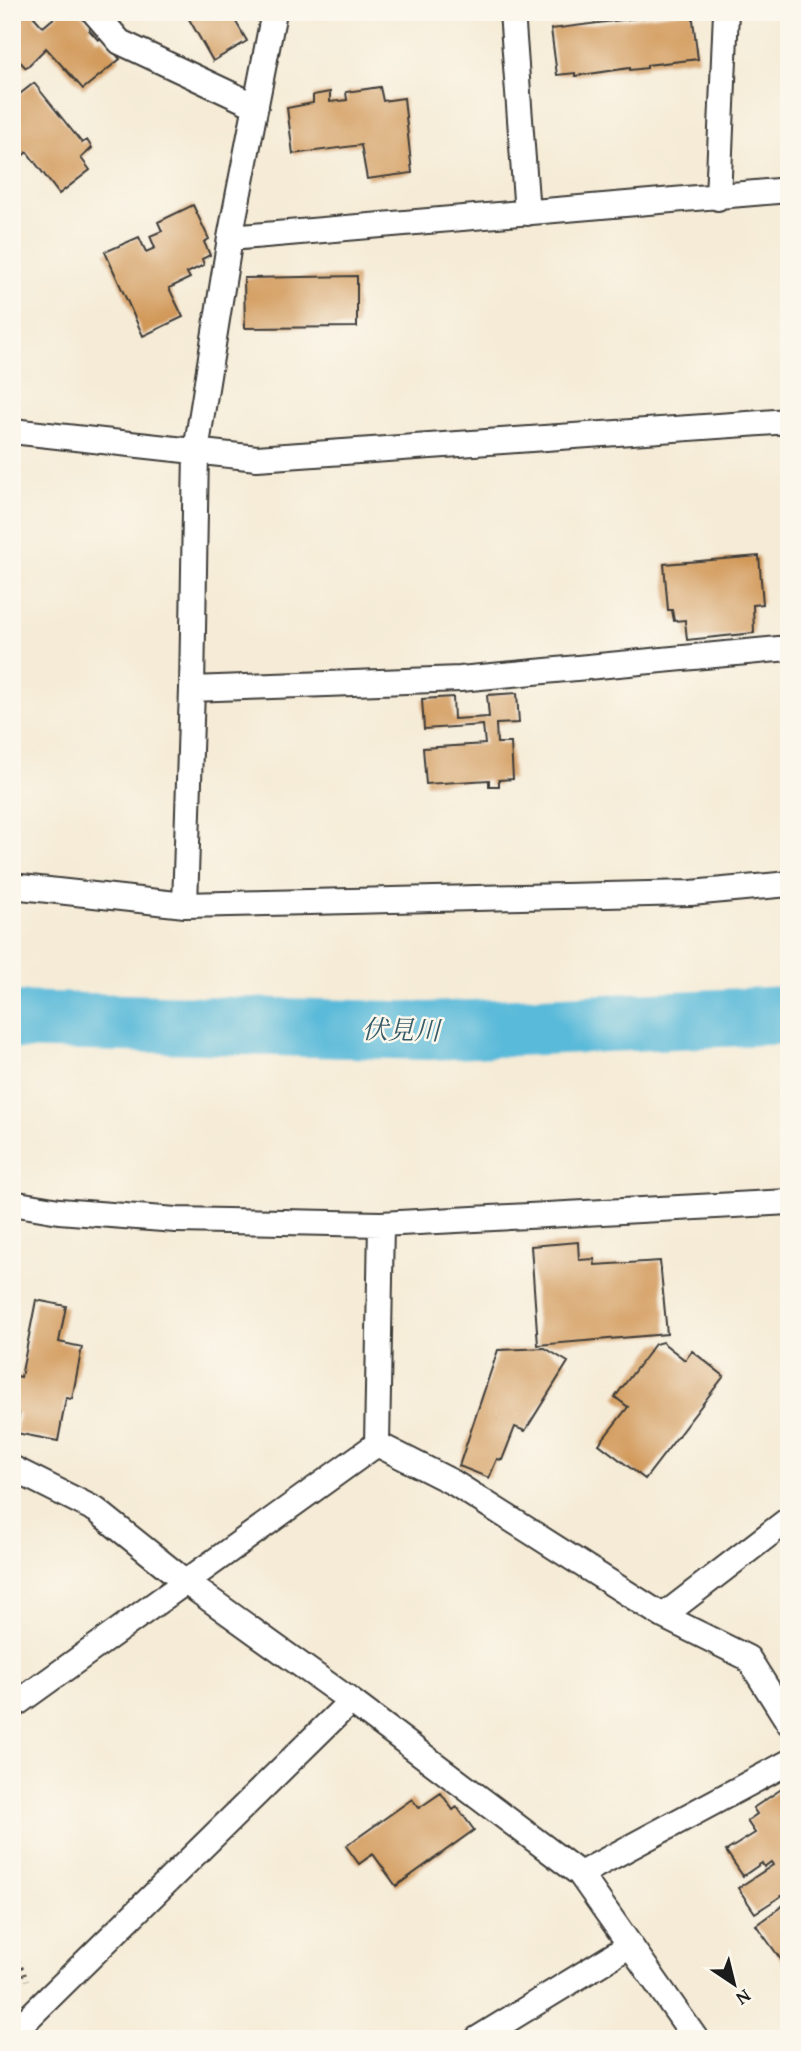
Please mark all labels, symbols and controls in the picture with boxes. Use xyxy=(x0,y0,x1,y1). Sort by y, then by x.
water label: 伏見川 xyxy=(362,1009,443,1050)
north arrow xyxy=(700,1950,770,2020)
text: N xyxy=(730,1983,757,2013)

